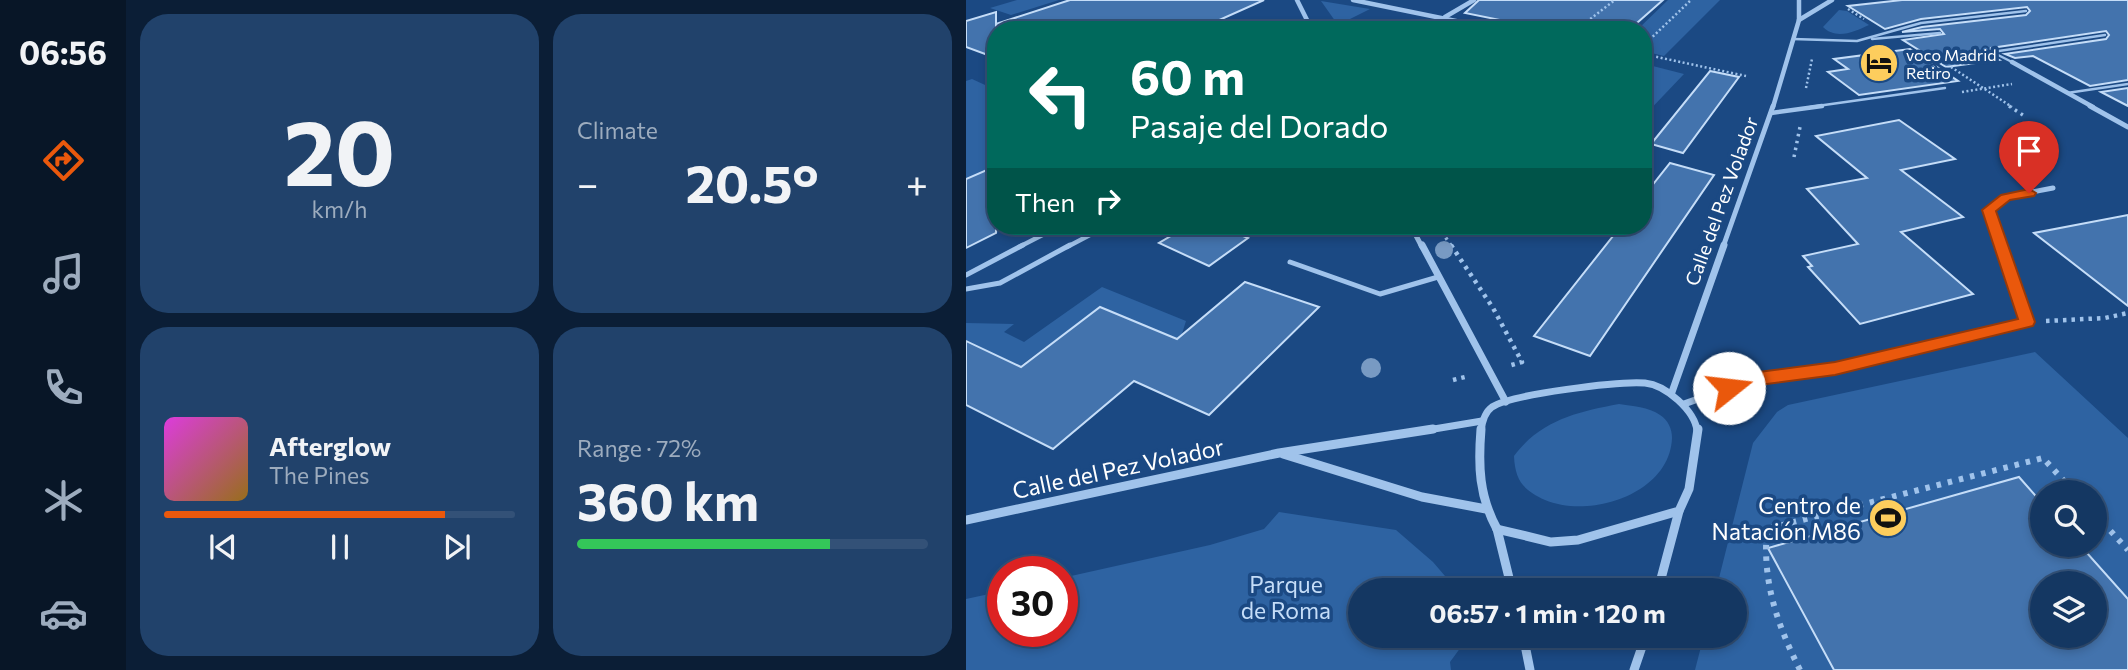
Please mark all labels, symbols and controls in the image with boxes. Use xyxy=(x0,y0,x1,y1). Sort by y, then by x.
text: 06:56 xyxy=(19,32,107,72)
hotel icon: voco Madrid Retiro xyxy=(1858,42,1900,84)
text: 60 m xyxy=(1130,45,1245,105)
place label: voco Madrid Retiro xyxy=(1906,45,1997,82)
icon: left xyxy=(1015,49,1106,140)
text: 20 xyxy=(284,93,395,205)
text: Pasaje del Dorado xyxy=(1130,105,1388,145)
street label: Calle del Pez Volador xyxy=(1680,113,1762,289)
text: Climate xyxy=(577,116,658,144)
pin xyxy=(1999,121,2059,193)
icon: arrive xyxy=(2010,132,2048,170)
icon: directions xyxy=(39,136,88,185)
text: 20.5° xyxy=(685,150,819,214)
text: − xyxy=(577,159,599,206)
text: + xyxy=(906,159,928,206)
icon: right xyxy=(1089,182,1127,220)
text: Then xyxy=(1015,186,1075,217)
text: km/h xyxy=(312,195,367,223)
icon: music xyxy=(39,249,88,298)
position arrow xyxy=(1692,351,1766,425)
icon: phone xyxy=(39,363,88,412)
text: Afterglow xyxy=(269,430,391,461)
street label: Calle del Pez Volador xyxy=(1010,432,1226,504)
text: Range · 72% xyxy=(577,434,701,462)
text: The Pines xyxy=(269,461,370,489)
text: 360 km xyxy=(577,468,759,532)
icon: climate xyxy=(39,476,88,525)
map controls xyxy=(2030,480,2107,648)
button: search xyxy=(2030,480,2107,557)
place label: Centro de Natación M86 xyxy=(1712,491,1861,545)
sports icon: Centro de Natación M86 xyxy=(1867,497,1909,539)
icon: previous xyxy=(204,528,242,566)
icon: pause xyxy=(321,528,359,566)
icon: next xyxy=(438,528,476,566)
speed limit sign: 30 xyxy=(987,556,1078,647)
park label: Parque de Roma xyxy=(1241,570,1331,624)
button: layers xyxy=(2030,571,2107,648)
icon: car xyxy=(39,589,88,638)
text: 06:57 · 1 min · 120 m xyxy=(1429,597,1666,628)

